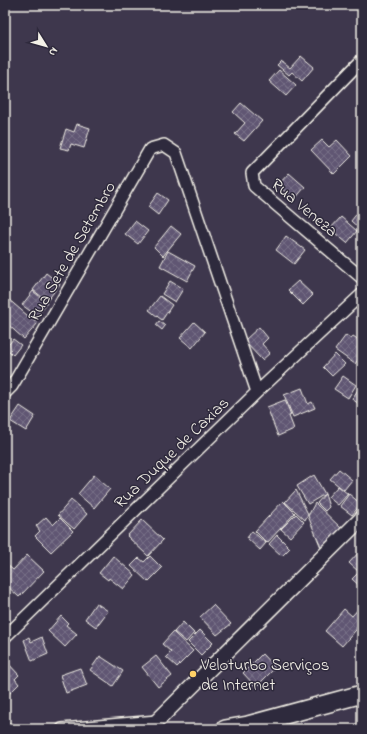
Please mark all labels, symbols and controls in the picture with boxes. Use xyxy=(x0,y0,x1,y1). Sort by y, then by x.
north arrow xyxy=(26,26,66,66)
text: N xyxy=(45,44,62,59)
street label: Rua Veneza xyxy=(265,173,343,244)
street label: Rua Sete de Setembro xyxy=(22,177,123,326)
street label: Rua Duque de Caxias xyxy=(109,391,235,515)
place label: Veloturbo Serviços de Internet xyxy=(200,653,330,698)
marker: Veloturbo Serviços de Internet xyxy=(188,669,198,679)

